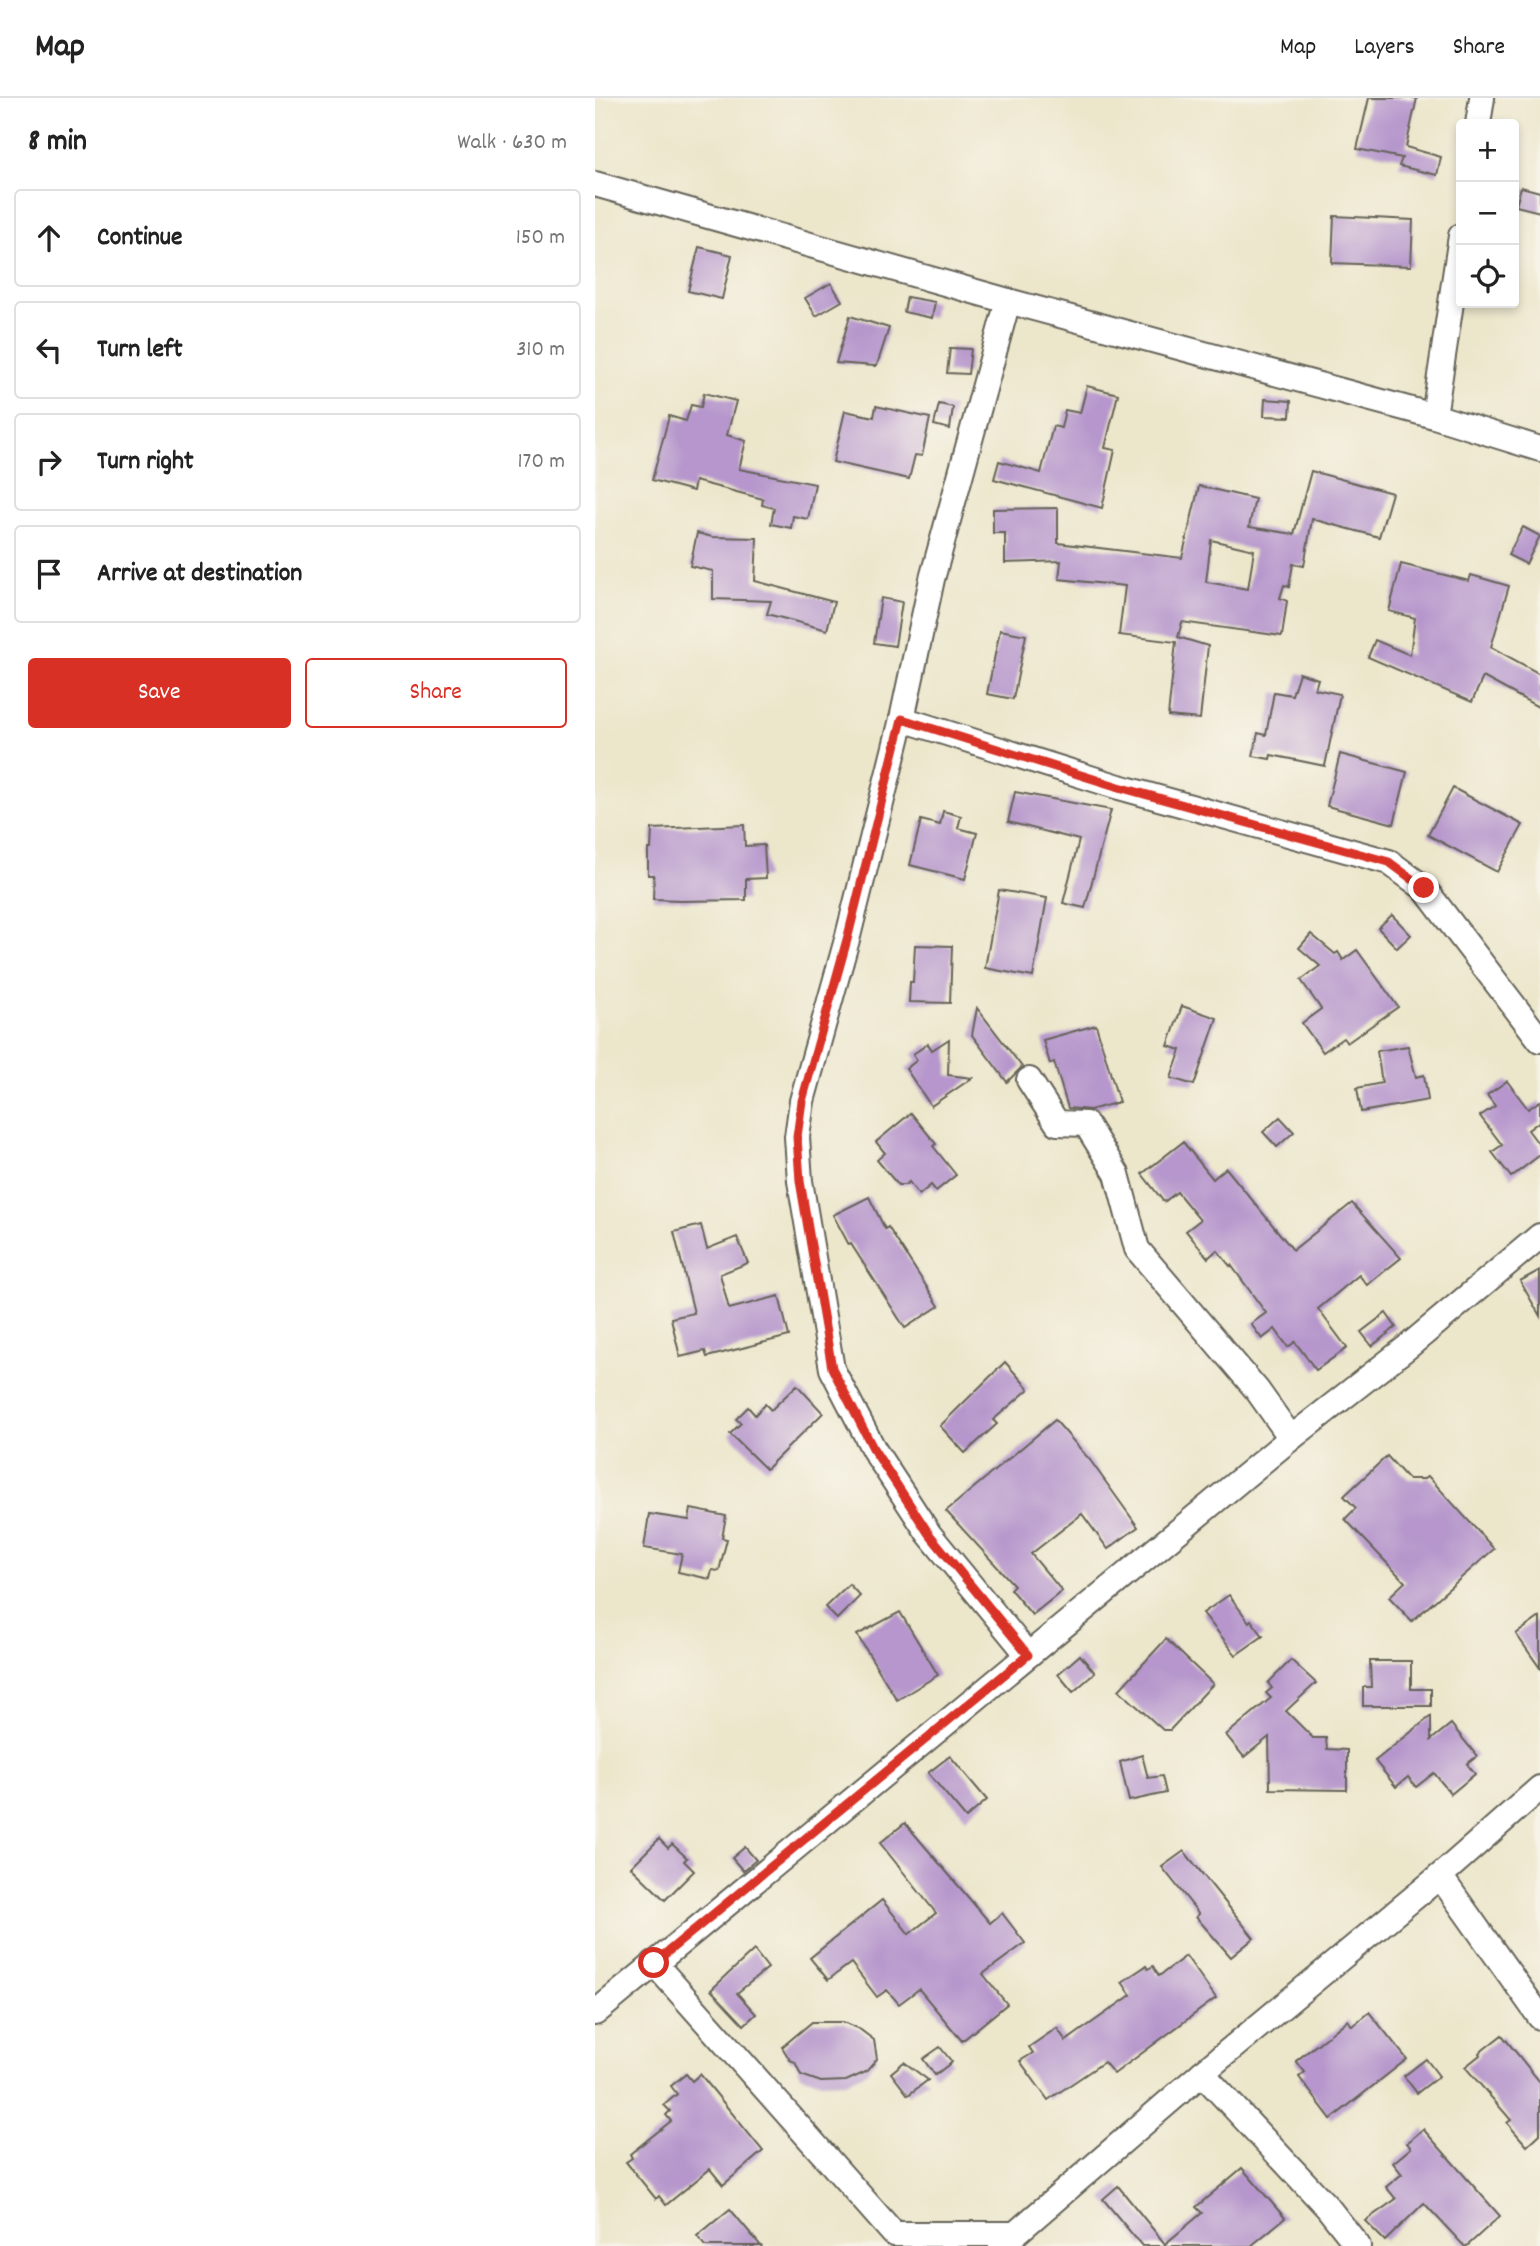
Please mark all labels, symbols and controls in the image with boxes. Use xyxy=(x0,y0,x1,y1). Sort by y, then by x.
text: Map xyxy=(35,25,85,72)
text: Map xyxy=(1280,31,1316,65)
text: Layers xyxy=(1354,31,1415,65)
text: Share xyxy=(1453,31,1505,65)
map controls xyxy=(1456,119,1519,308)
button: + xyxy=(1456,119,1519,182)
text: 8 min xyxy=(28,122,87,165)
text: Walk · 630 m xyxy=(457,127,567,160)
button: − xyxy=(1456,182,1519,245)
icon: ahead xyxy=(30,219,68,257)
text: Continue xyxy=(97,220,182,257)
text: 150 m xyxy=(516,222,565,255)
button: locate xyxy=(1456,245,1519,308)
icon: left xyxy=(30,331,68,369)
text: Turn left xyxy=(97,332,183,369)
text: 310 m xyxy=(516,334,565,367)
icon: right xyxy=(30,443,68,481)
text: Turn right xyxy=(97,444,194,481)
text: 170 m xyxy=(518,446,565,479)
icon: arrive xyxy=(30,555,68,593)
text: Arrive at destination xyxy=(97,556,302,593)
button: Save xyxy=(28,658,291,728)
button: Share xyxy=(305,658,567,728)
route end xyxy=(1408,872,1439,903)
route start xyxy=(638,1947,669,1978)

